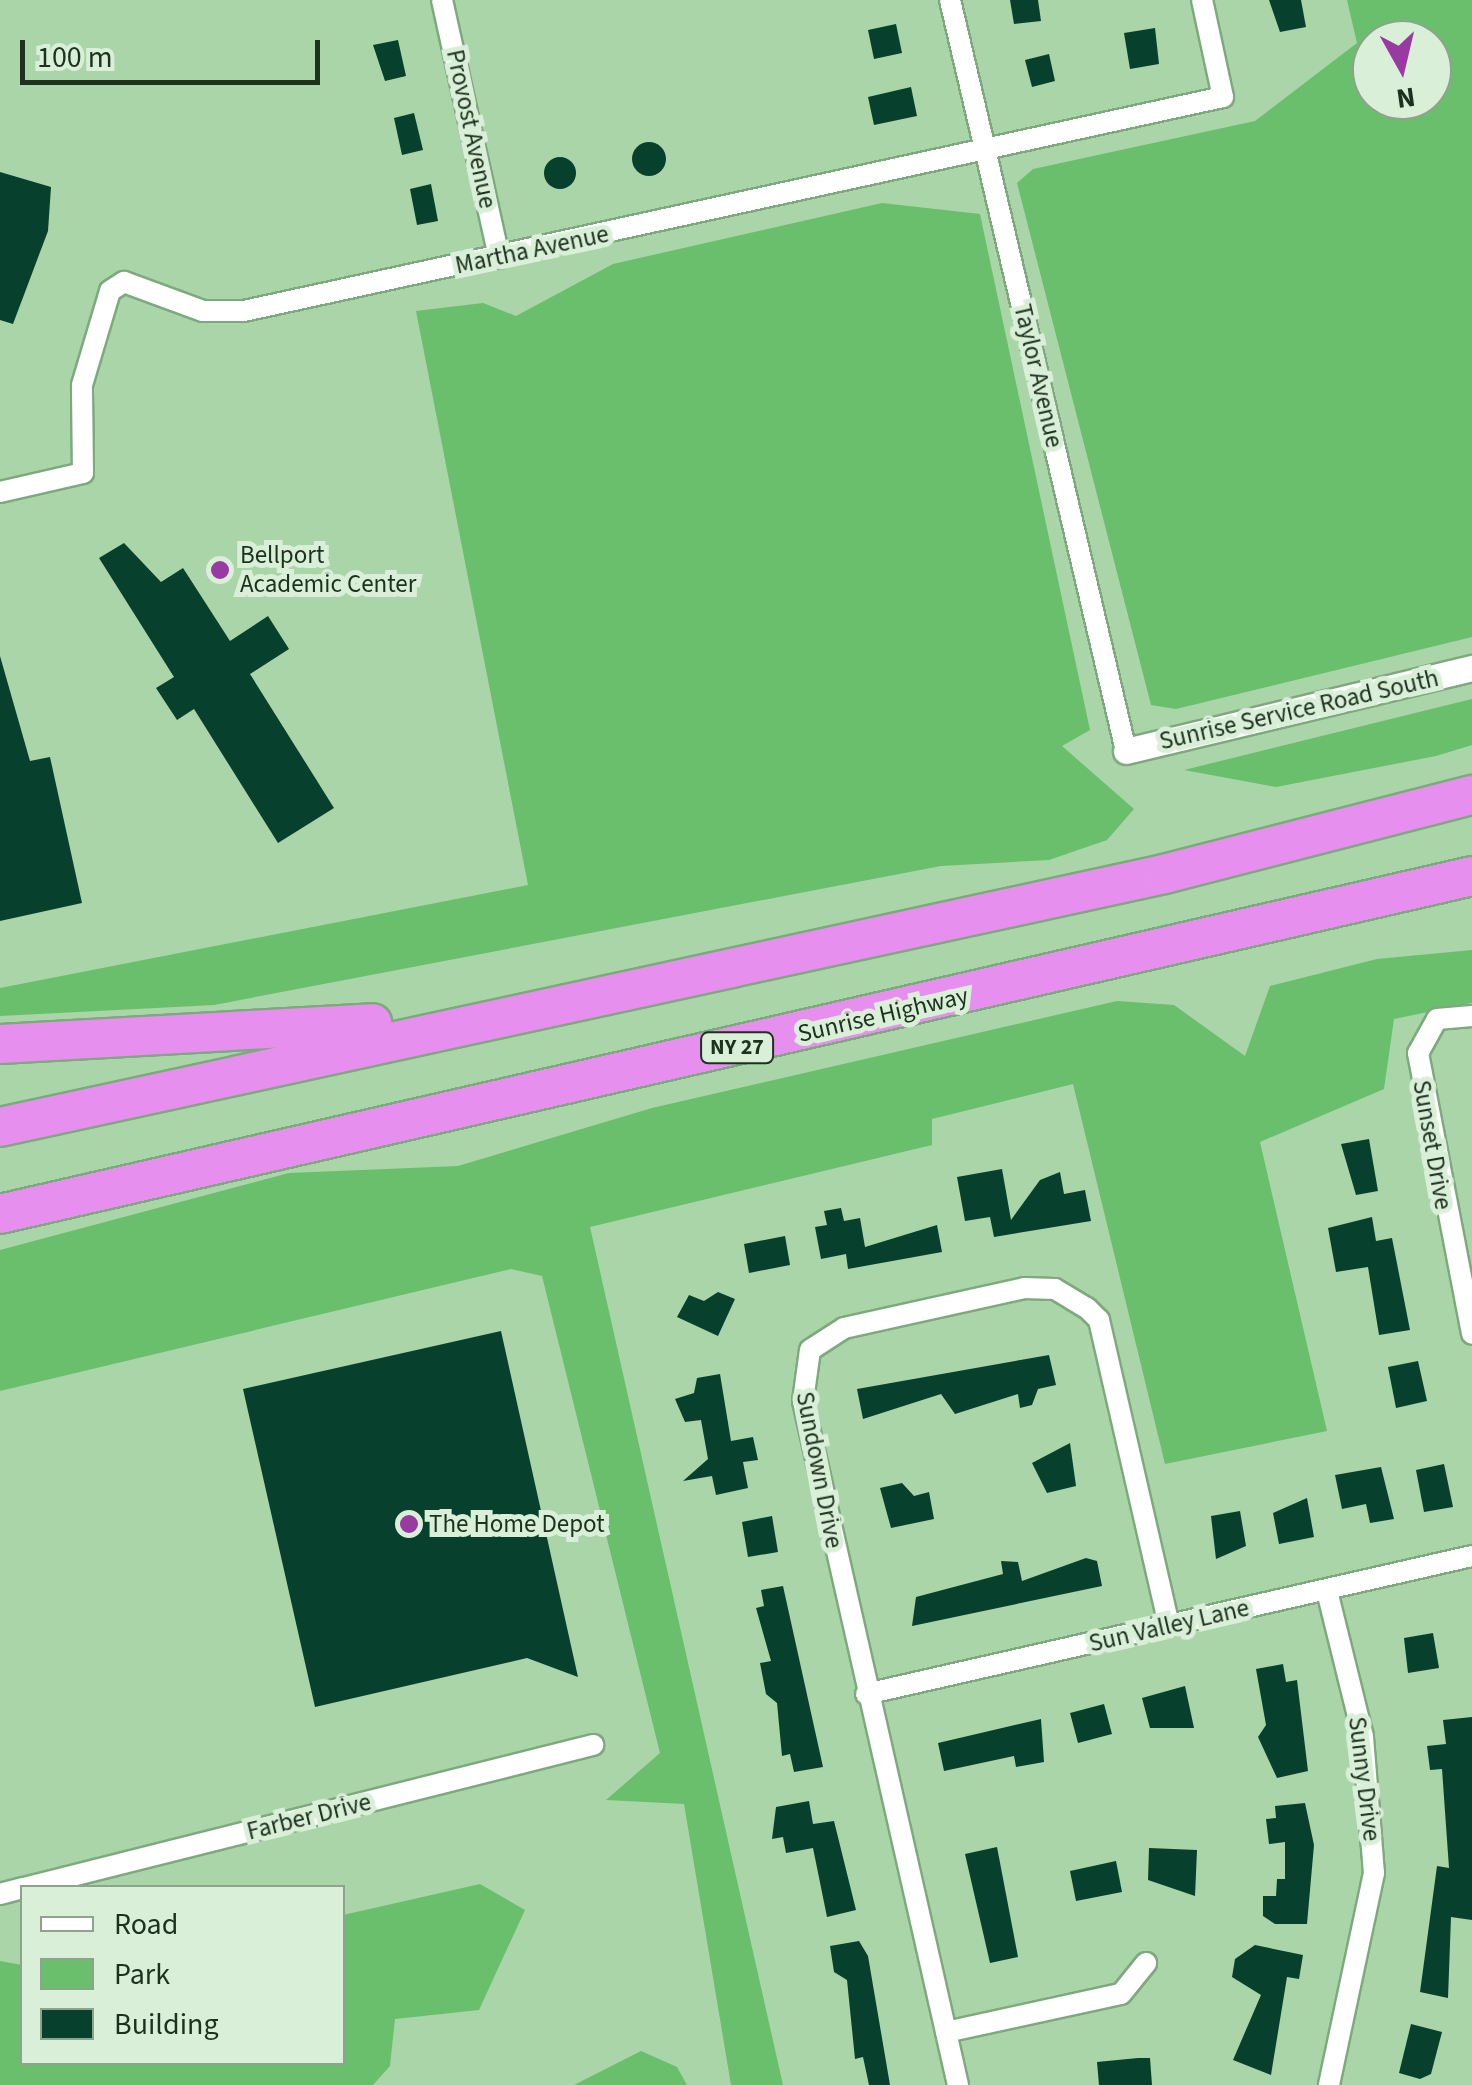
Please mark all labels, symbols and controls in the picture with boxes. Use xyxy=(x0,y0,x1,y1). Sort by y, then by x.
scale bar xyxy=(25,20,325,82)
north arrow xyxy=(1352,20,1452,120)
text: 100 m xyxy=(37,36,113,79)
street label: Provost Avenue xyxy=(440,47,502,211)
text: N xyxy=(1394,77,1418,119)
street label: Martha Avenue xyxy=(453,219,611,281)
street label: Taylor Avenue xyxy=(1007,301,1069,451)
place label: Bellport Academic Center xyxy=(240,541,416,600)
marker: Bellport Academic Center xyxy=(209,559,231,581)
street label: Sunrise Service Road South xyxy=(1156,663,1442,757)
street label: Sunrise Highway xyxy=(795,981,971,1049)
road number: NY 27 xyxy=(700,1031,774,1065)
street label: Sunset Drive xyxy=(1406,1078,1458,1212)
street label: Sundown Drive xyxy=(789,1389,849,1551)
place label: The Home Depot xyxy=(429,1509,605,1539)
marker: The Home Depot xyxy=(398,1513,420,1535)
street label: Sun Valley Lane xyxy=(1086,1593,1252,1659)
street label: Sunny Drive xyxy=(1341,1715,1387,1843)
street label: Farber Drive xyxy=(244,1787,374,1847)
legend xyxy=(20,1885,345,2065)
text: Road xyxy=(114,1903,178,1946)
text: Park xyxy=(114,1953,170,1996)
text: Building xyxy=(114,2003,219,2046)

